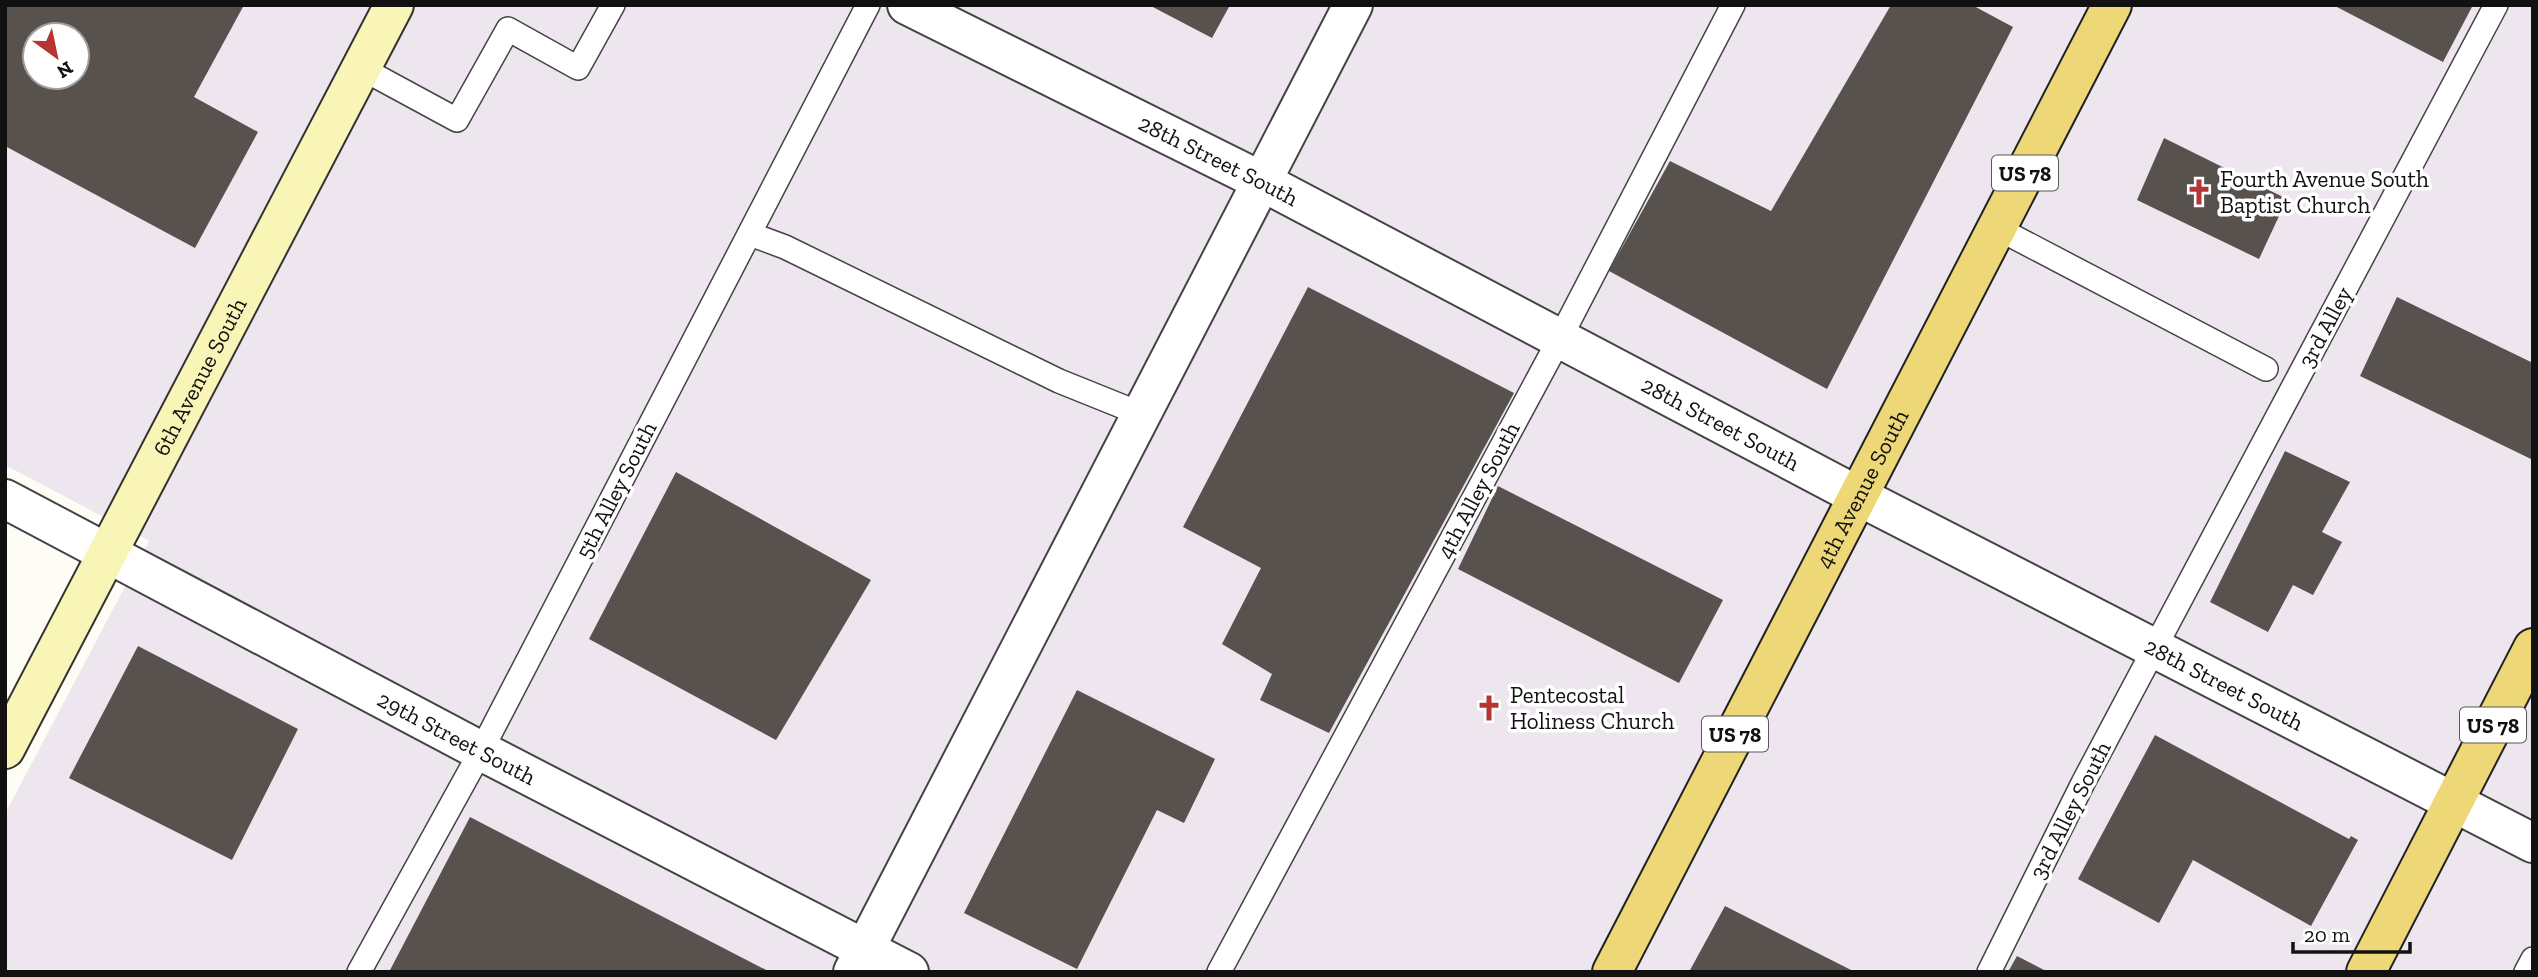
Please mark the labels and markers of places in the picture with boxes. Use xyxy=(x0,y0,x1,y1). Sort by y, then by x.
place label: Fourth Avenue South Baptist Church xyxy=(2220,165,2429,219)
church icon: Fourth Avenue South Baptist Church xyxy=(2184,177,2214,207)
place label: Pentecostal Holiness Church xyxy=(1510,681,1674,735)
church icon: Pentecostal Holiness Church xyxy=(1474,693,1504,723)

